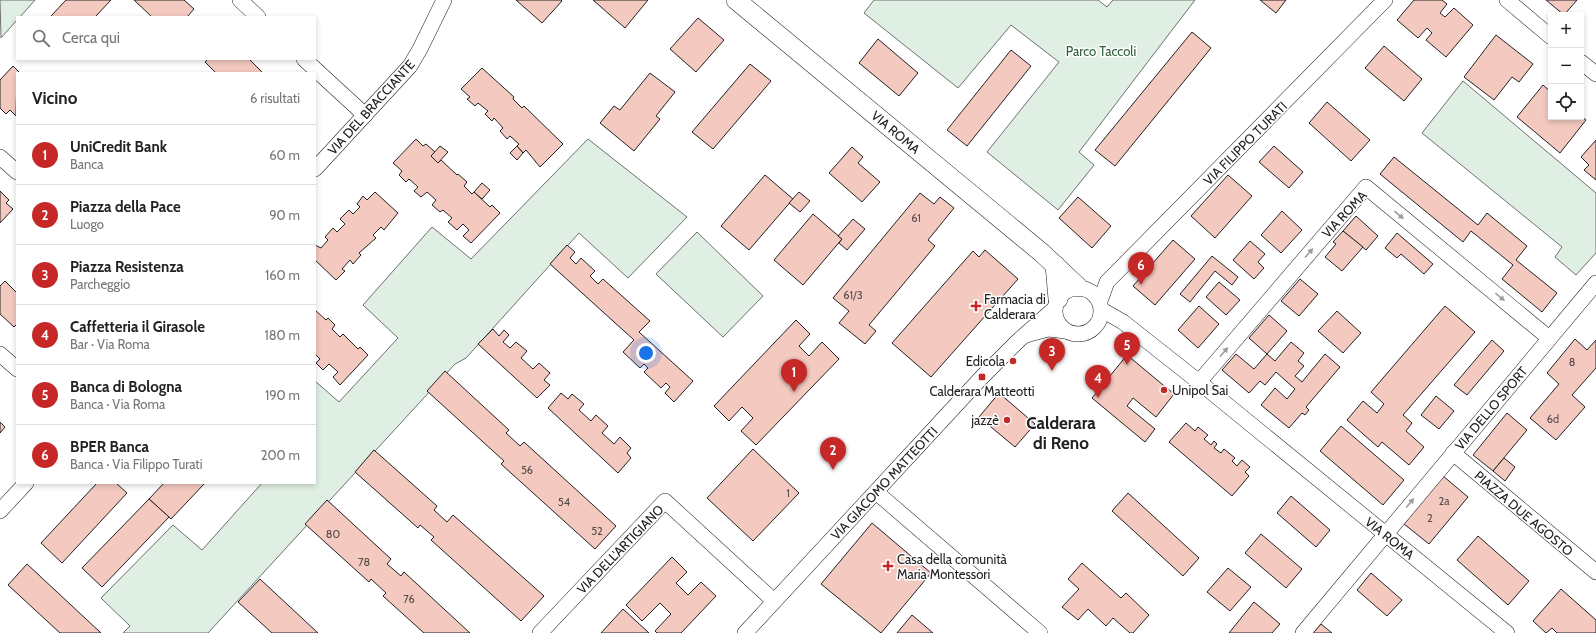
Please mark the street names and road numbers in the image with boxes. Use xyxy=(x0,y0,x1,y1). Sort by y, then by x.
street label: VIA DEL BRACCIANTE xyxy=(324,56,418,158)
street label: VIA FILIPPO TURATI xyxy=(1200,98,1290,188)
street label: VIA ROMA xyxy=(868,107,924,157)
street label: VIA ROMA xyxy=(1318,187,1370,241)
street label: VIA DELLO SPORT xyxy=(1451,363,1531,453)
street label: VIA GIACOMO MATTEOTTI xyxy=(827,423,941,543)
street label: PIAZZA DUE AGOSTO xyxy=(1471,467,1577,559)
street label: VIA DELL'ARTIGIANO xyxy=(573,501,667,597)
street label: VIA ROMA xyxy=(1362,513,1418,563)

